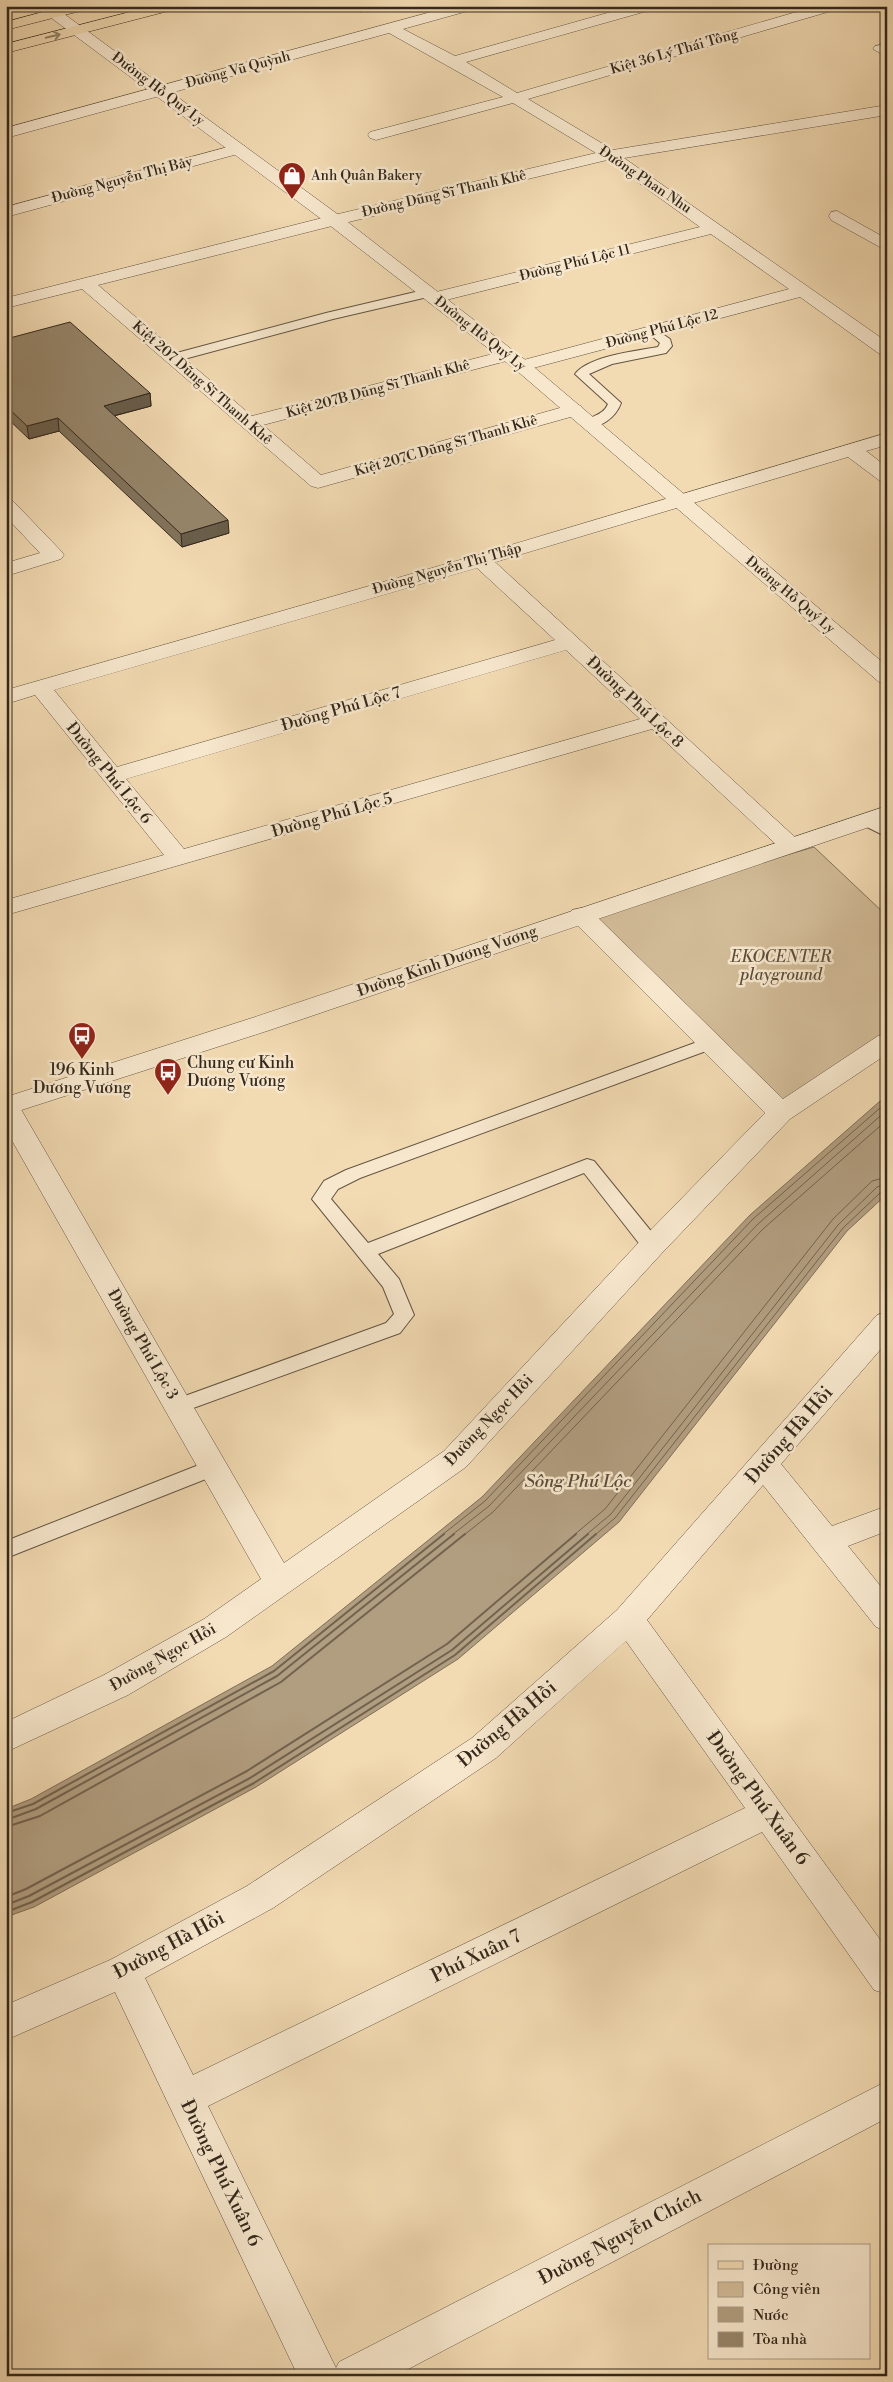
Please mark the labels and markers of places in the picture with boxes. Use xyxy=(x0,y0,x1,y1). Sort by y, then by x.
shop icon: Anh Quân Bakery xyxy=(277,161,307,200)
place label: Anh Quân Bakery xyxy=(310,167,422,185)
bus stop icon: 196 Kinh Dương Vương xyxy=(67,1021,97,1060)
place label: Chung cư Kinh Dương Vương xyxy=(187,1053,295,1091)
bus stop icon: Chung cư Kinh Dương Vương xyxy=(153,1057,183,1096)
place label: 196 Kinh Dương Vương xyxy=(33,1060,132,1098)

